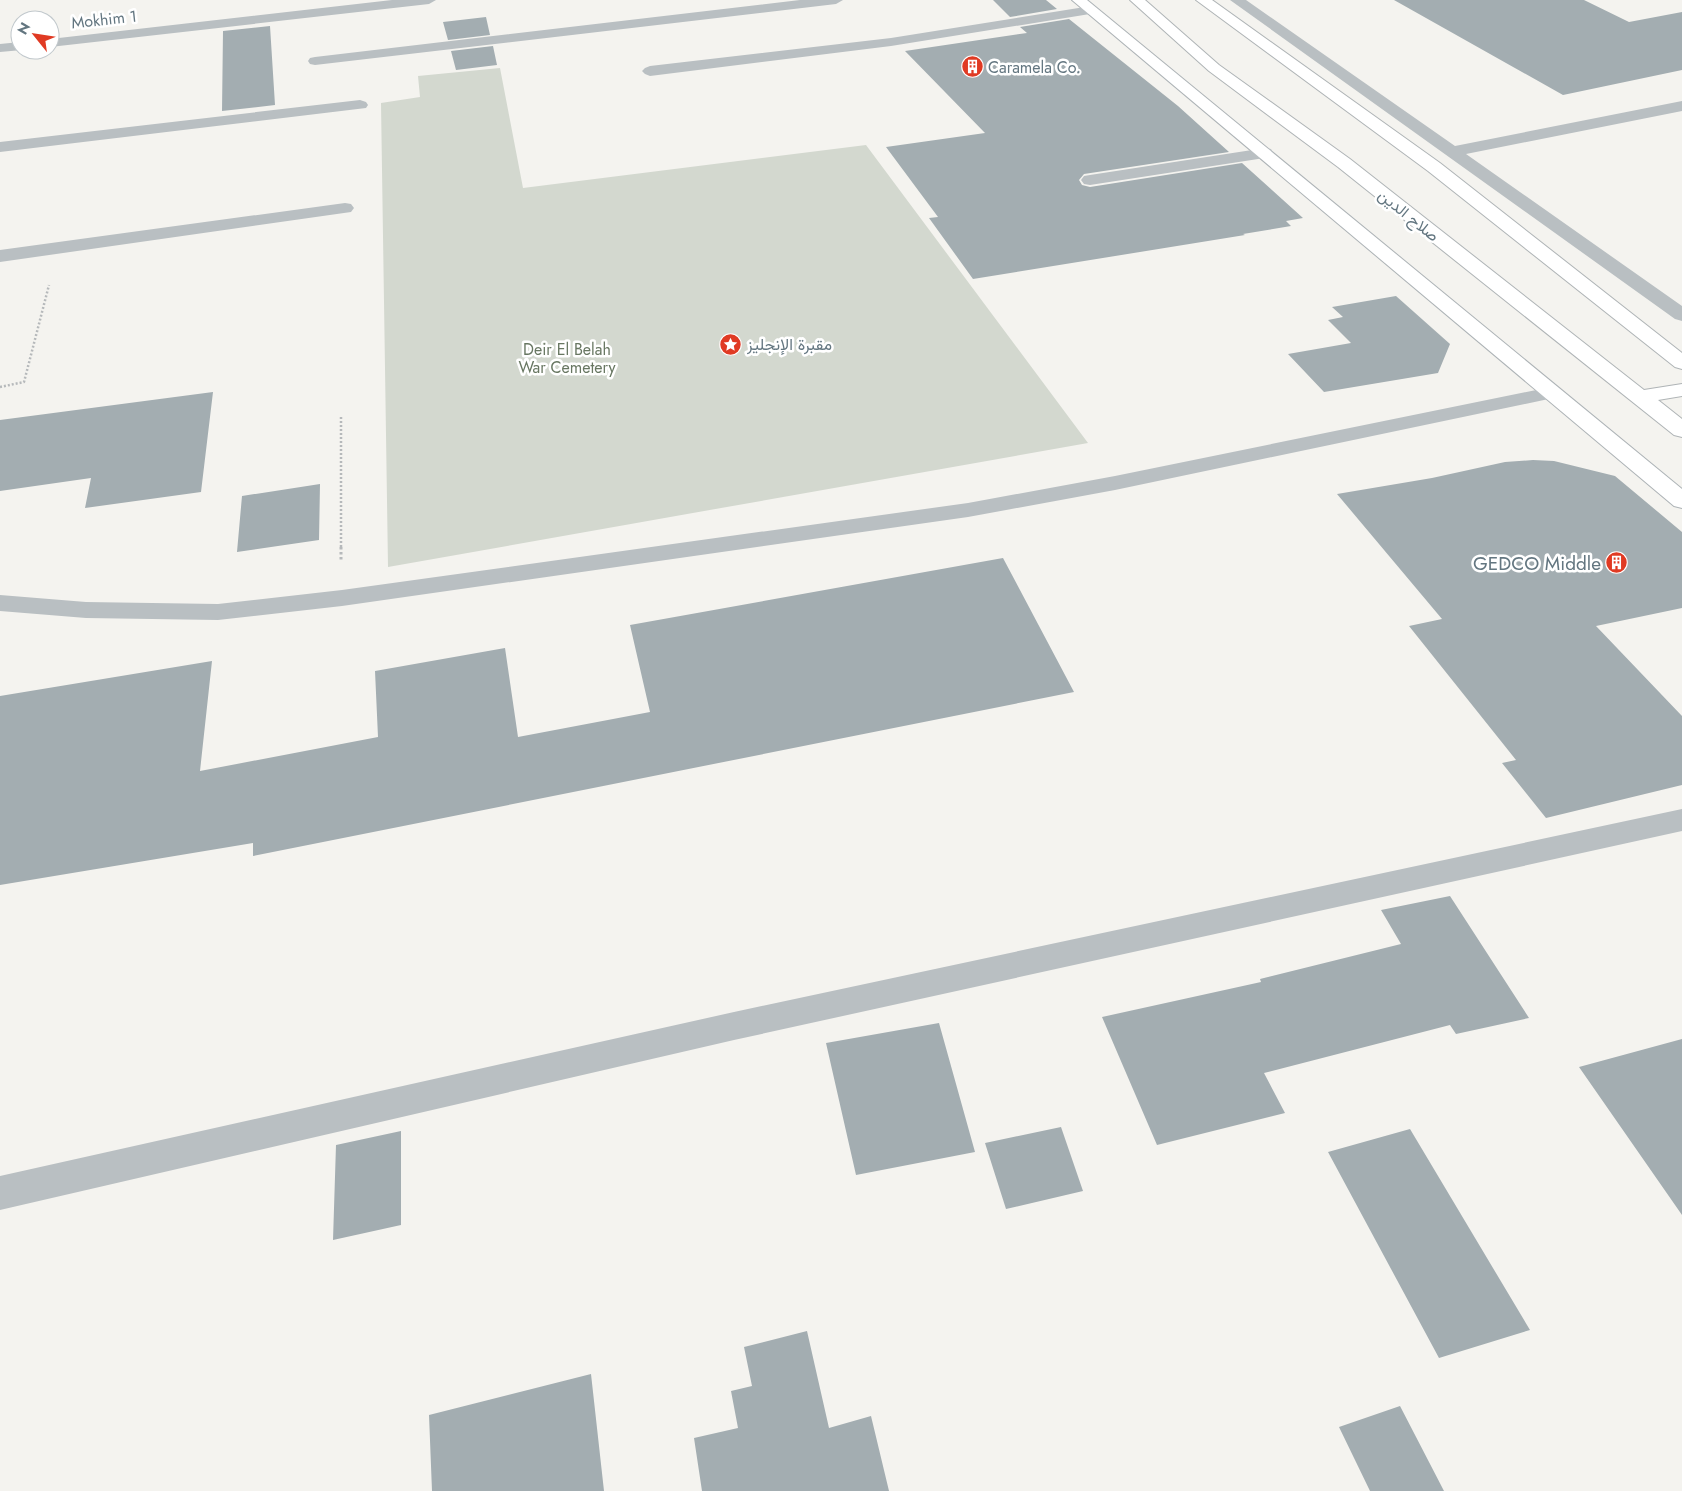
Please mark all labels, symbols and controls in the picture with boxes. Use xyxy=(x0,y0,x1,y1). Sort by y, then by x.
street label: Mokhim 1 xyxy=(70,5,138,34)
north arrow xyxy=(10,10,60,60)
text: N xyxy=(12,19,35,38)
building icon: Caramela Co. xyxy=(960,55,984,79)
place label: Caramela Co. xyxy=(988,56,1080,79)
street label: صلاح الدين xyxy=(1373,184,1444,247)
place icon: مقبرة الإنجليز xyxy=(719,332,743,356)
place label: مقبرة الإنجليز xyxy=(746,333,832,356)
park label: Deir El Belah War Cemetery xyxy=(518,338,617,379)
place label: GEDCO Middle xyxy=(1473,550,1601,577)
building icon: GEDCO Middle xyxy=(1605,551,1629,575)

